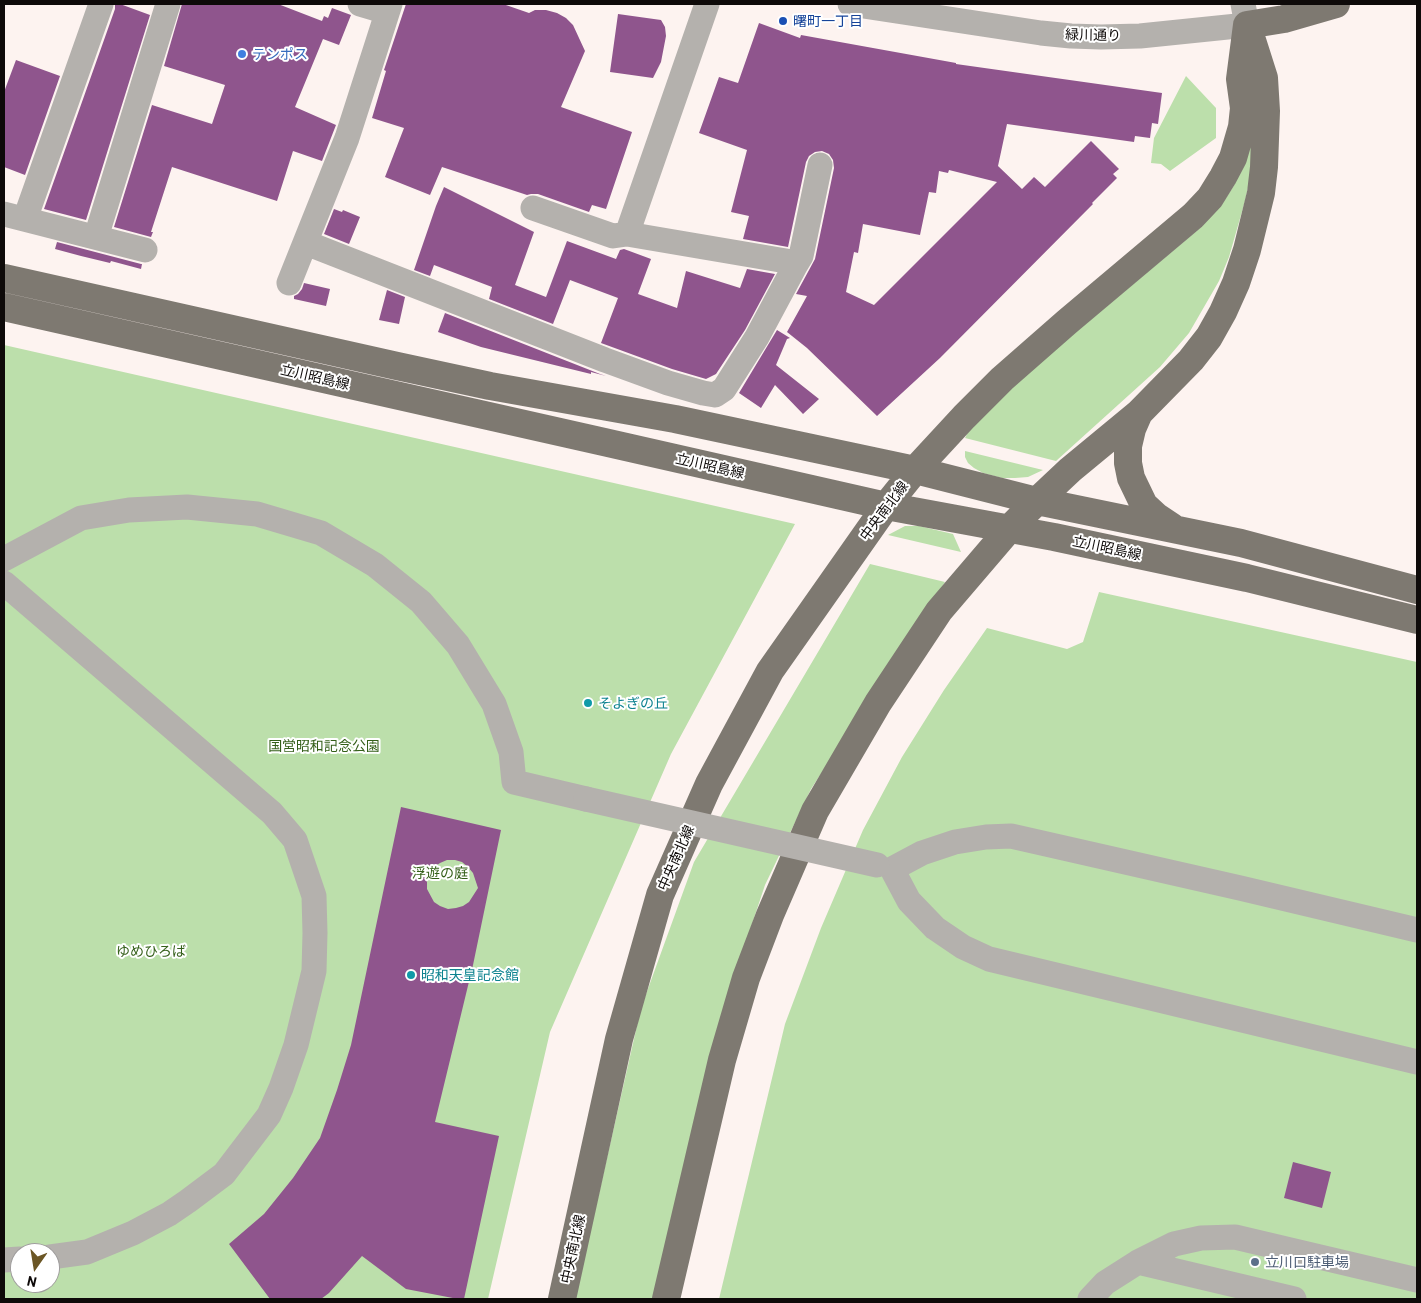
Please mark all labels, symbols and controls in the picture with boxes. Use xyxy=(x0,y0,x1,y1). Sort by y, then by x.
place label: 曙町一丁目 xyxy=(793,13,863,29)
marker: 曙町一丁目 xyxy=(777,15,789,27)
street label: 緑川通り xyxy=(1065,26,1121,44)
place label: テンポス xyxy=(252,46,308,62)
marker: テンポス xyxy=(236,48,248,60)
street label: 立川昭島線 xyxy=(279,361,351,393)
street label: 立川昭島線 xyxy=(674,450,746,482)
street label: 中央南北線 xyxy=(856,478,912,544)
street label: 立川昭島線 xyxy=(1071,533,1143,563)
place label: そよぎの丘 xyxy=(598,695,668,711)
marker: そよぎの丘 xyxy=(582,697,594,709)
park label: 国営昭和記念公園 xyxy=(268,738,380,754)
street label: 中央南北線 xyxy=(654,823,698,893)
park label: 浮遊の庭 xyxy=(412,865,468,881)
park label: ゆめひろば xyxy=(116,943,186,959)
place label: 昭和天皇記念館 xyxy=(421,967,519,983)
marker: 昭和天皇記念館 xyxy=(405,969,417,981)
street label: 中央南北線 xyxy=(558,1213,588,1285)
north arrow xyxy=(10,1243,60,1293)
place label: 立川口駐車場 xyxy=(1265,1254,1349,1270)
marker: 立川口駐車場 xyxy=(1249,1256,1261,1268)
text: N xyxy=(25,1273,38,1291)

